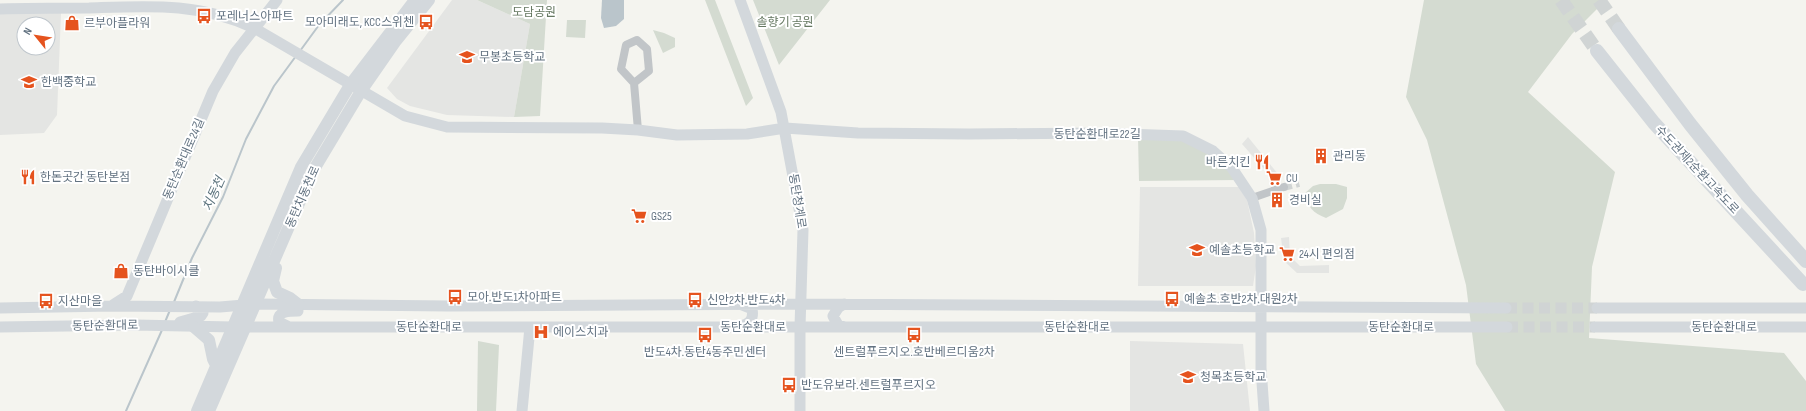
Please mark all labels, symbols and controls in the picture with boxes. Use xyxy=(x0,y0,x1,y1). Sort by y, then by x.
park label: 도담공원 xyxy=(512,5,556,20)
bus stop icon: 포레너스아파트 xyxy=(195,7,213,25)
place label: 포레너스아파트 xyxy=(216,9,293,24)
bus stop icon: 모아미래도, KCC스위첸 xyxy=(417,13,435,31)
shop icon: 르부아플라워 xyxy=(63,14,81,32)
place label: 모아미래도, KCC스위첸 xyxy=(305,15,414,30)
park label: 솔향기 공원 xyxy=(756,15,814,30)
north arrow xyxy=(16,16,56,56)
place label: 르부아플라워 xyxy=(84,16,150,31)
text: N xyxy=(21,25,35,37)
school or university icon: 무봉초등학교 xyxy=(458,48,476,66)
place label: 무봉초등학교 xyxy=(479,50,545,65)
school or university icon: 한백중학교 xyxy=(20,73,38,91)
place label: 한백중학교 xyxy=(41,75,96,90)
street label: 동탄순환대로24길 xyxy=(160,116,208,202)
street label: 수도권제2순환고속도로 xyxy=(1652,123,1742,217)
street label: 동탄순환대로22길 xyxy=(1053,127,1141,142)
building icon: 관리동 xyxy=(1312,147,1330,165)
place label: 관리동 xyxy=(1333,149,1366,164)
restaurant icon: 바른치킨 xyxy=(1253,153,1271,171)
place label: 바른치킨 xyxy=(1206,155,1250,170)
street label: 동탄치동천로 xyxy=(283,164,323,230)
restaurant icon: 한돈곳간 동탄본점 xyxy=(19,168,37,186)
supermarket icon: CU xyxy=(1265,169,1283,187)
place label: 한돈곳간 동탄본점 xyxy=(40,170,130,185)
place label: CU xyxy=(1286,171,1298,186)
water label: 치동천 xyxy=(199,173,229,214)
street label: 동탄청계로 xyxy=(785,173,809,229)
building icon: 경비실 xyxy=(1268,191,1286,209)
place label: 경비실 xyxy=(1289,193,1322,208)
supermarket icon: GS25 xyxy=(630,207,648,225)
place label: GS25 xyxy=(651,209,672,224)
school or university icon: 예솔초등학교 xyxy=(1188,241,1206,259)
place label: 예솔초등학교 xyxy=(1209,243,1275,258)
supermarket icon: 24시 편의점 xyxy=(1278,245,1296,263)
place label: 24시 편의점 xyxy=(1299,247,1355,262)
shop icon: 동탄바이시클 xyxy=(112,262,130,280)
place label: 동탄바이시클 xyxy=(133,264,199,279)
bus stop icon: 모아.반도1차아파트 xyxy=(446,288,464,306)
place label: 모아.반도1차아파트 xyxy=(467,290,562,305)
bus stop icon: 예솔초.호반2차.대원2차 xyxy=(1163,290,1181,308)
bus stop icon: 신안2차.반도4차 xyxy=(686,291,704,309)
bus stop icon: 지산마을 xyxy=(37,292,55,310)
place label: 예솔초.호반2차.대원2차 xyxy=(1184,292,1298,307)
place label: 신안2차.반도4차 xyxy=(707,293,785,308)
place label: 지산마을 xyxy=(58,294,102,309)
street label: 동탄순환대로 xyxy=(72,318,138,334)
street label: 동탄순환대로 xyxy=(396,320,462,335)
street label: 동탄순환대로 xyxy=(720,320,786,335)
street label: 동탄순환대로 xyxy=(1044,320,1110,335)
street label: 동탄순환대로 xyxy=(1368,320,1434,335)
street label: 동탄순환대로 xyxy=(1691,320,1757,335)
hospital icon: 에이스치과 xyxy=(532,323,550,341)
place label: 에이스치과 xyxy=(553,325,608,340)
bus stop icon: 반도4차.동탄4동주민센터 xyxy=(696,326,714,344)
bus stop icon: 센트럴푸르지오.호반베르디움2차 xyxy=(905,326,923,344)
place label: 반도4차.동탄4동주민센터 xyxy=(644,345,766,360)
place label: 센트럴푸르지오.호반베르디움2차 xyxy=(833,345,995,360)
school or university icon: 청목초등학교 xyxy=(1179,368,1197,386)
place label: 청목초등학교 xyxy=(1200,370,1266,385)
bus stop icon: 반도유보라.센트럴푸르지오 xyxy=(780,376,798,394)
place label: 반도유보라.센트럴푸르지오 xyxy=(801,378,936,393)

